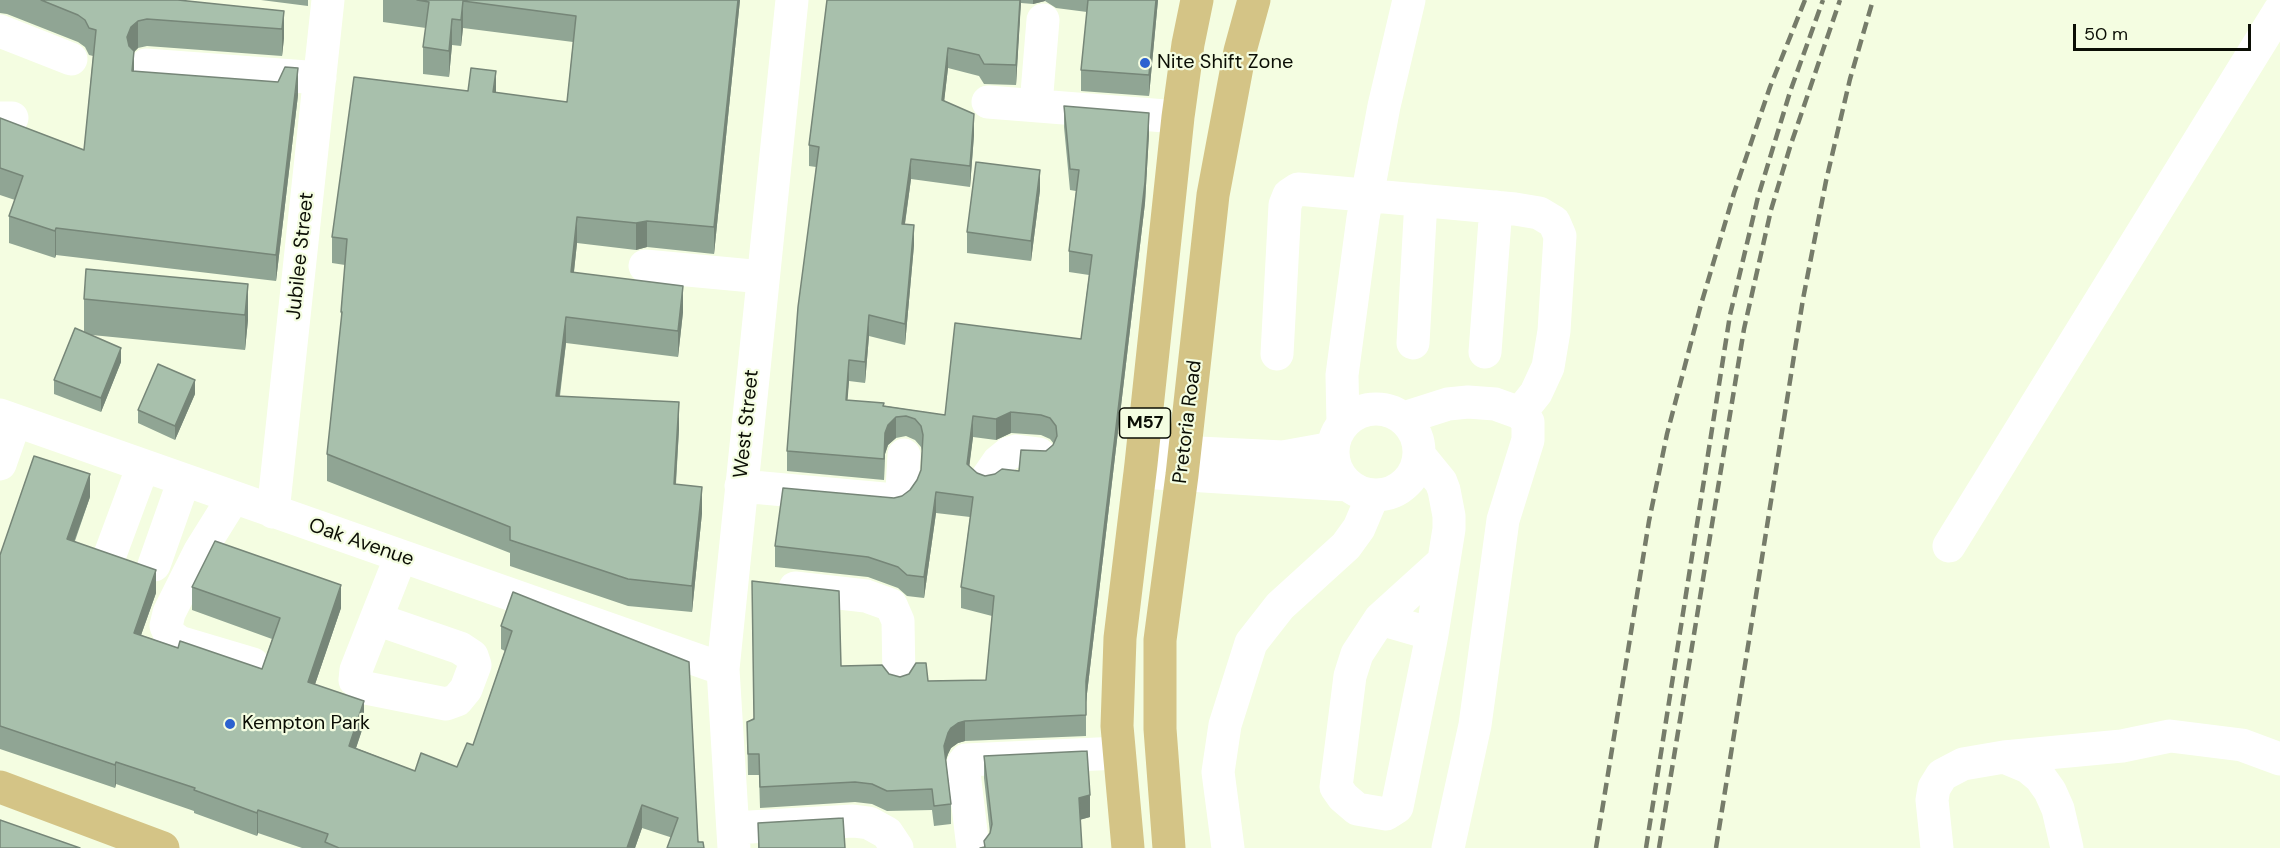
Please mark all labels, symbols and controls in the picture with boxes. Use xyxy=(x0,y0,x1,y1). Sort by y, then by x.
scale bar xyxy=(2076,12,2254,50)
text: 50 m xyxy=(2084,22,2128,46)
place label: Nite Shift Zone xyxy=(1157,51,1293,75)
marker: Nite Shift Zone xyxy=(1138,56,1152,70)
street label: Jubilee Street xyxy=(282,191,320,321)
street label: Pretoria Road xyxy=(1169,359,1207,485)
street label: West Street xyxy=(729,368,765,480)
road number: M57 xyxy=(1120,408,1170,438)
street label: Oak Avenue xyxy=(305,514,417,572)
place label: Kempton Park xyxy=(242,712,370,736)
marker: Kempton Park xyxy=(223,717,237,731)

